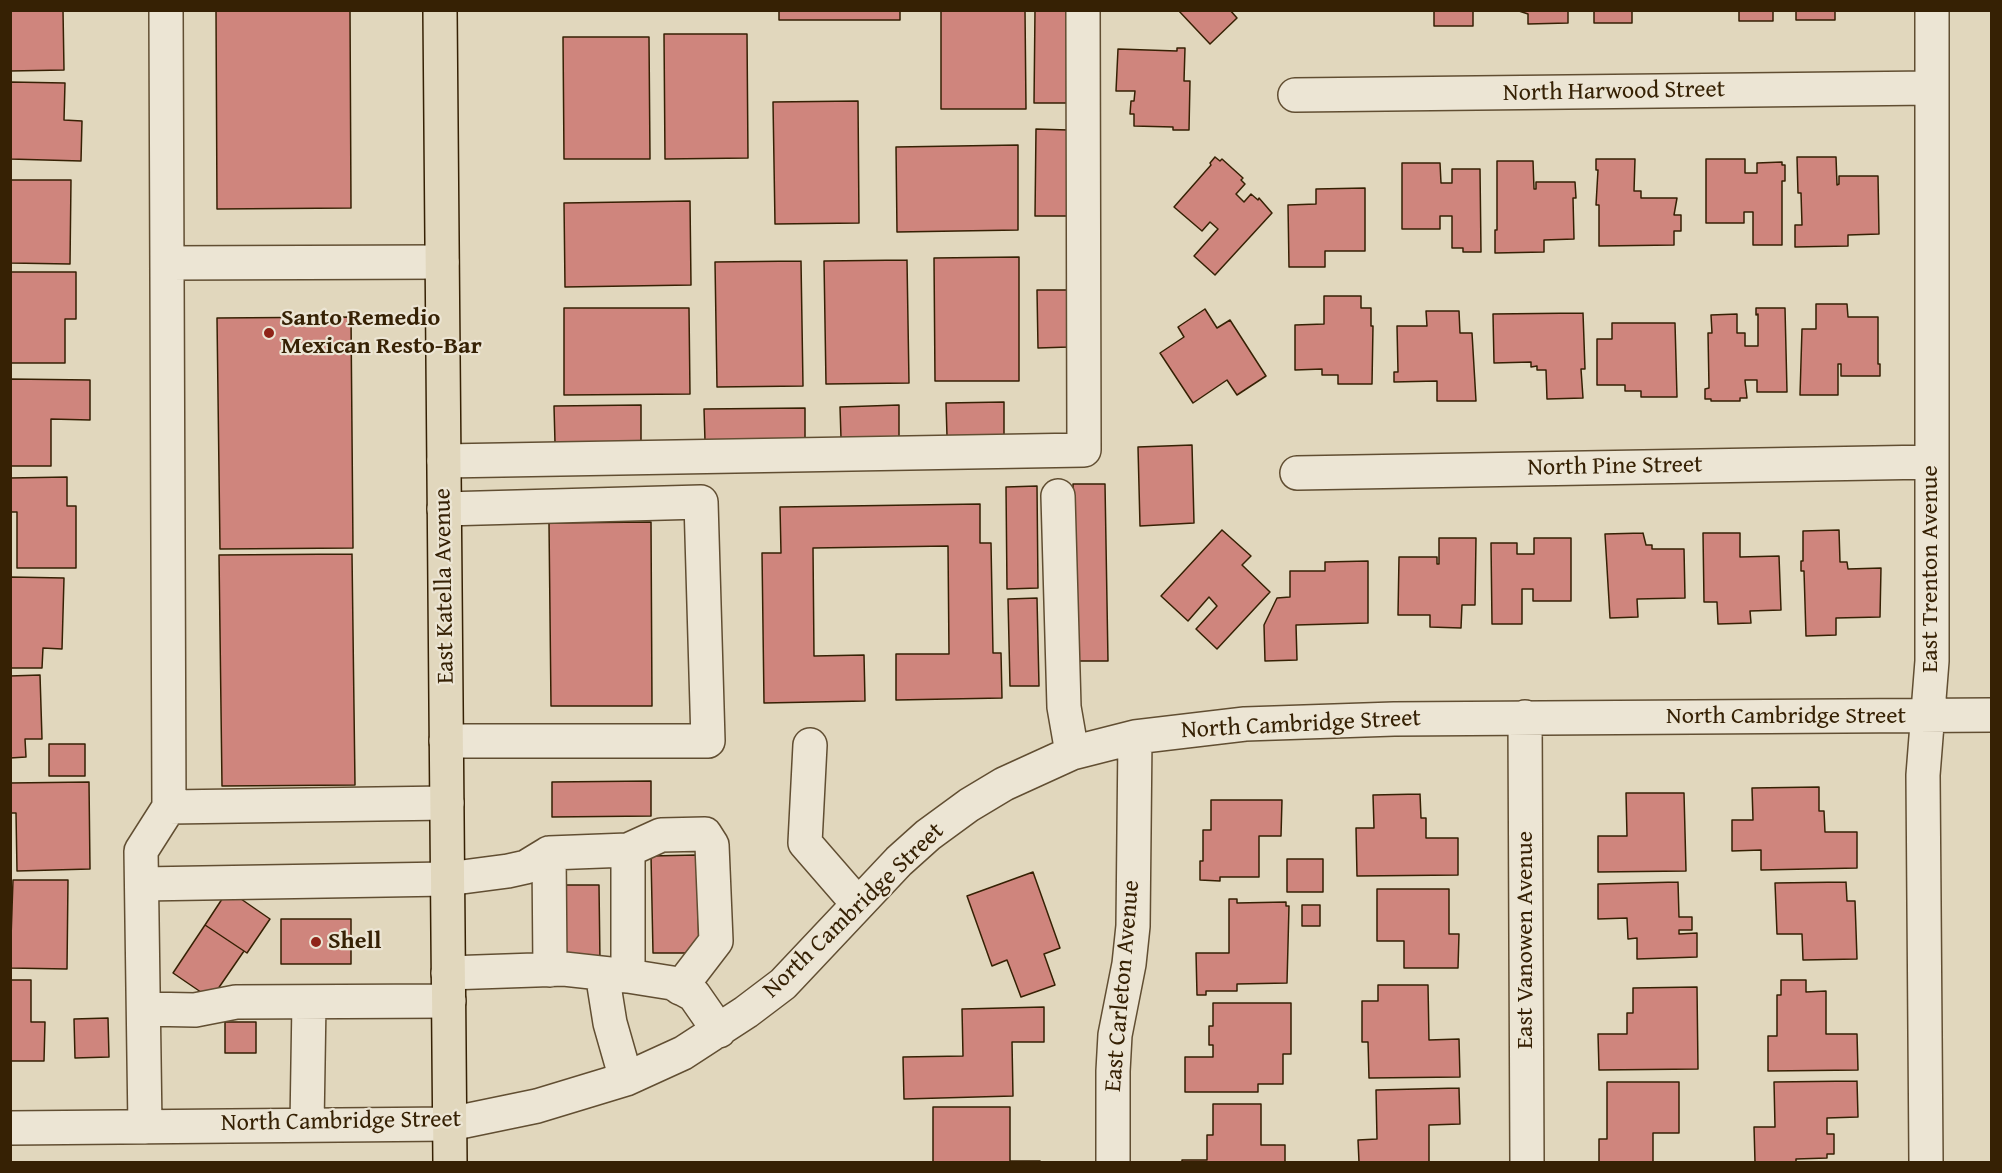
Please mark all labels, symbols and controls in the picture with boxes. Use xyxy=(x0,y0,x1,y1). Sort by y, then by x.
street label: North Harwood Street xyxy=(1503,76,1725,108)
place label: Santo Remedio Mexican Resto-Bar xyxy=(281,305,482,361)
marker: Santo Remedio Mexican Resto-Bar xyxy=(262,326,276,340)
street label: North Pine Street xyxy=(1527,451,1703,483)
street label: East Trenton Avenue xyxy=(1917,465,1945,673)
street label: East Katella Avenue xyxy=(429,488,461,684)
street label: North Cambridge Street xyxy=(1666,703,1906,731)
street label: North Cambridge Street xyxy=(1180,704,1422,746)
street label: North Cambridge Street xyxy=(758,817,950,1005)
street label: East Vanowen Avenue xyxy=(1512,831,1540,1049)
street label: East Carleton Avenue xyxy=(1099,879,1147,1093)
place label: Shell xyxy=(328,928,381,956)
marker: Shell xyxy=(309,935,323,949)
street label: North Cambridge Street xyxy=(221,1106,461,1138)

